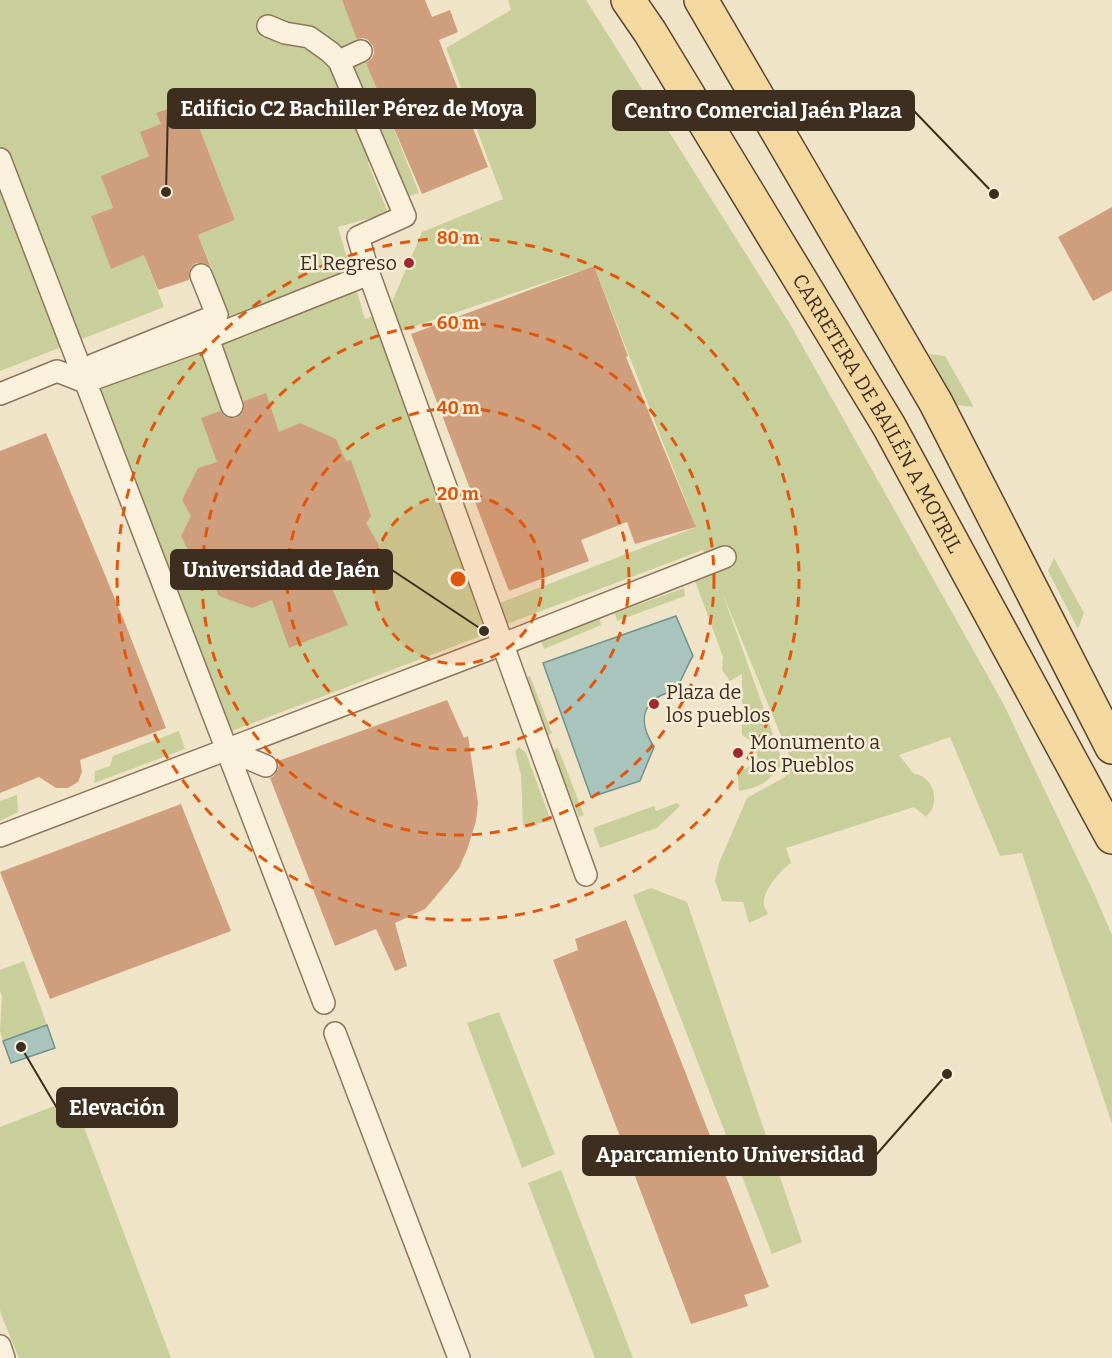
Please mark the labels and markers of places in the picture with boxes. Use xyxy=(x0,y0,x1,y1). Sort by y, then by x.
callout: Edificio C2 Bachiller Pérez de Moya xyxy=(168,89,535,128)
callout: Centro Comercial Jaén Plaza xyxy=(613,91,914,130)
place label: El Regreso xyxy=(300,251,397,275)
marker: El Regreso xyxy=(402,256,416,270)
callout: Universidad de Jaén xyxy=(171,550,392,589)
centre of rings xyxy=(448,569,468,589)
place label: Plaza de los pueblos xyxy=(666,680,770,727)
marker: Plaza de los pueblos xyxy=(647,697,661,711)
place label: Monumento a los Pueblos xyxy=(750,730,880,777)
marker: Monumento a los Pueblos xyxy=(731,746,745,760)
callout: Elevación xyxy=(57,1088,177,1127)
callout: Aparcamiento Universidad xyxy=(583,1136,876,1175)

